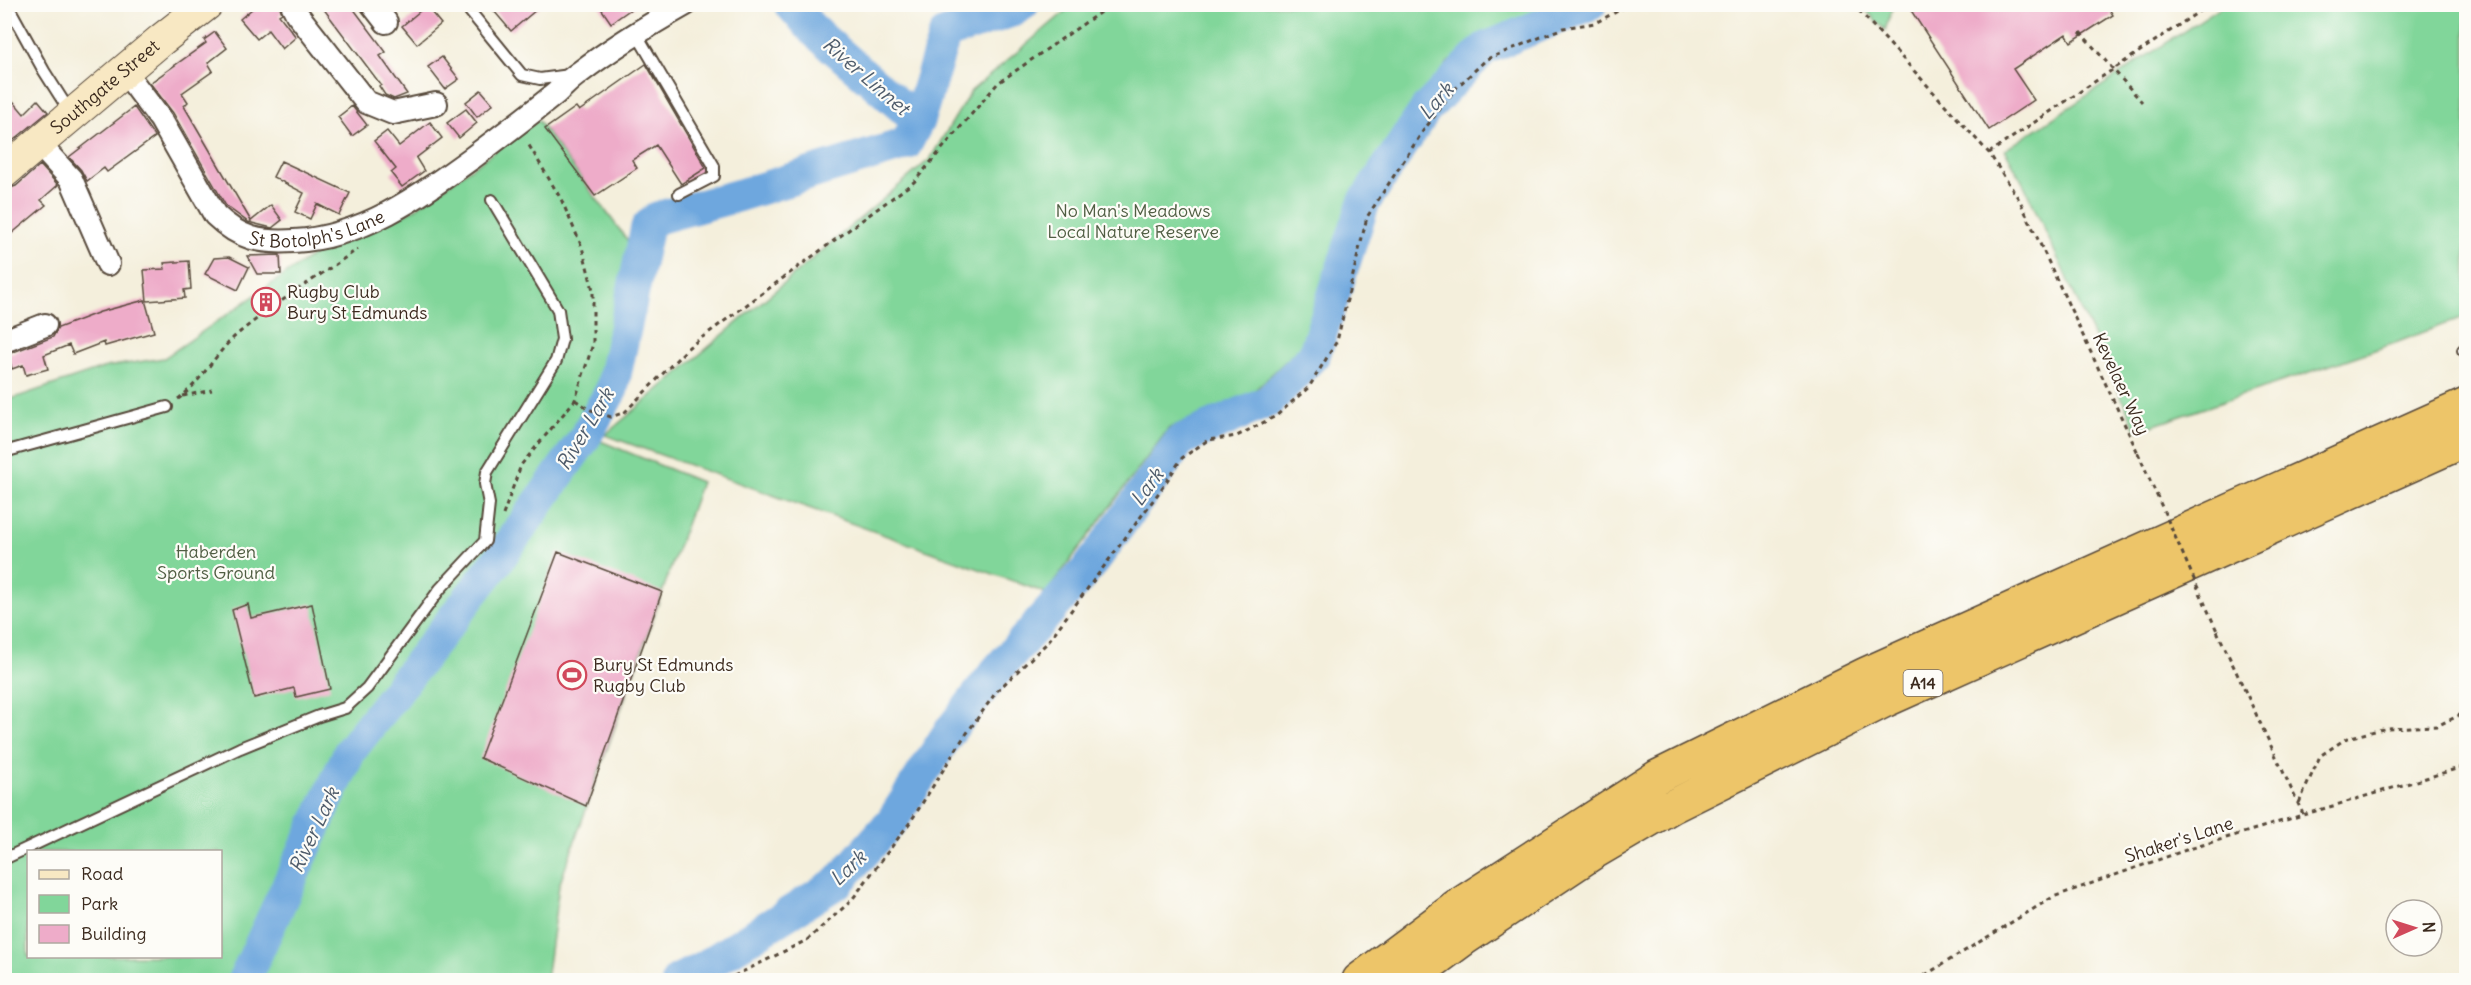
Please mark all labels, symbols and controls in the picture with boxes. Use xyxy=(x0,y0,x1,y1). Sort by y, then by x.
water label: River Linnet xyxy=(818,31,916,122)
street label: Southgate Street xyxy=(45,34,164,139)
water label: Lark xyxy=(1413,76,1460,124)
park label: No Man's Meadows Local Nature Reserve xyxy=(1047,199,1219,243)
street label: St Botolph's Lane xyxy=(247,205,388,253)
place label: Rugby Club Bury St Edmunds xyxy=(287,280,428,324)
building icon: Rugby Club Bury St Edmunds xyxy=(250,286,282,318)
street label: Kevelaer Way xyxy=(2088,329,2155,439)
water label: River Lark xyxy=(550,382,620,474)
water label: Lark xyxy=(1125,462,1170,510)
park label: Haberden Sports Ground xyxy=(157,540,275,584)
place label: Bury St Edmunds Rugby Club xyxy=(593,653,734,697)
sports icon: Bury St Edmunds Rugby Club xyxy=(556,659,588,691)
road number: A14 xyxy=(1904,670,1942,696)
water label: River Lark xyxy=(283,782,345,876)
street label: Shaker's Lane xyxy=(2122,811,2236,868)
water label: Lark xyxy=(824,843,872,891)
legend xyxy=(27,850,222,958)
text: Road xyxy=(81,862,124,885)
text: Park xyxy=(81,892,118,915)
north arrow xyxy=(2384,898,2444,958)
text: N xyxy=(2419,921,2439,933)
text: Building xyxy=(81,922,146,945)

